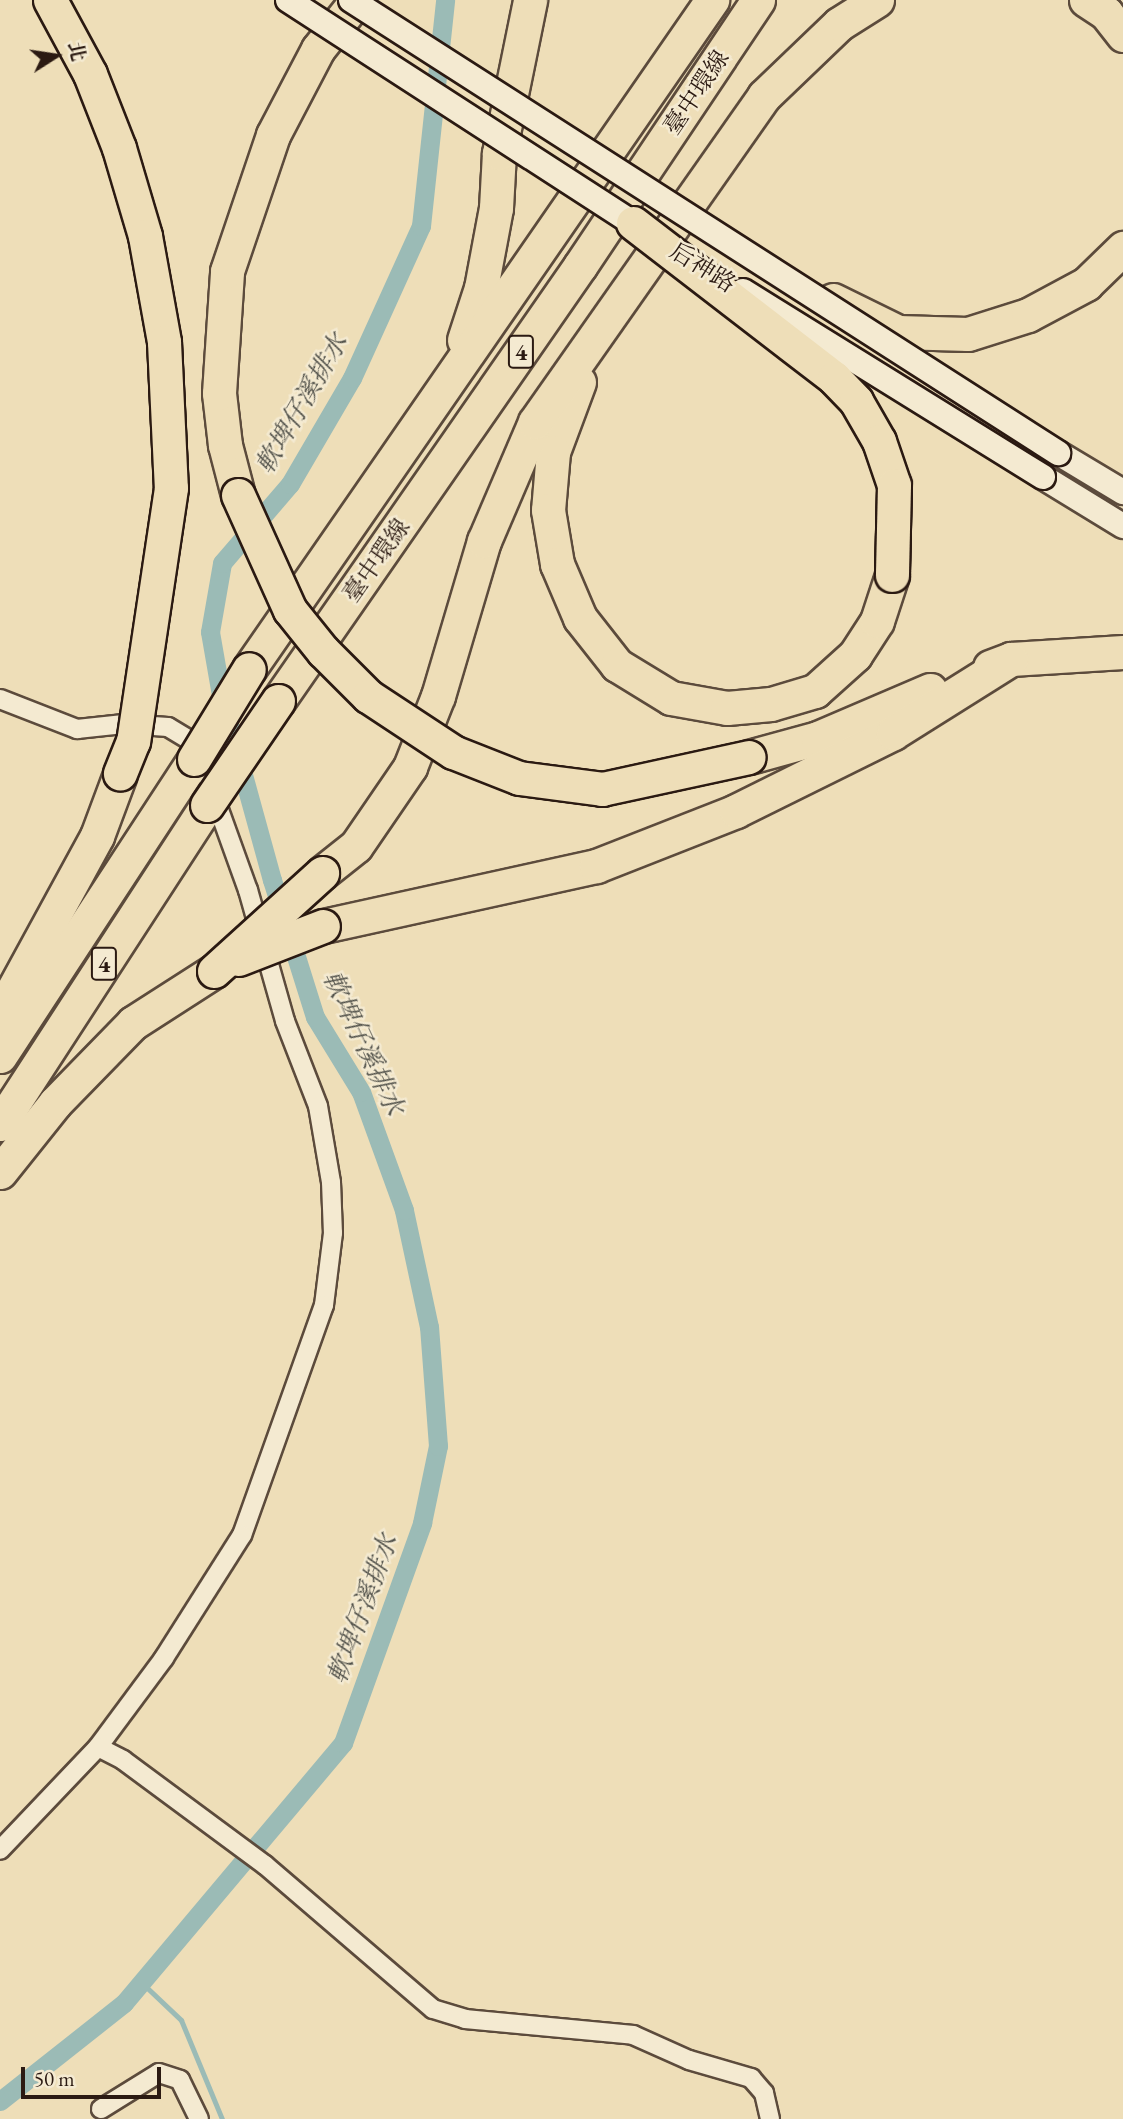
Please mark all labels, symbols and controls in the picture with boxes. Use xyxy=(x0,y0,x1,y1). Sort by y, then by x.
north arrow xyxy=(21,21,91,91)
text: 北 xyxy=(63,40,91,63)
street label: 臺中環線 xyxy=(657,44,735,140)
street label: 后神路 xyxy=(665,236,741,298)
water label: 軟埤仔溪排水 xyxy=(249,329,355,479)
road number: 4 xyxy=(507,332,535,372)
street label: 臺中環線 xyxy=(337,512,415,608)
road number: 4 xyxy=(90,945,118,984)
water label: 軟埤仔溪排水 xyxy=(316,966,410,1120)
water label: 軟埤仔溪排水 xyxy=(322,1530,404,1688)
scale bar xyxy=(24,2052,164,2096)
text: 50 m xyxy=(34,2065,75,2092)

